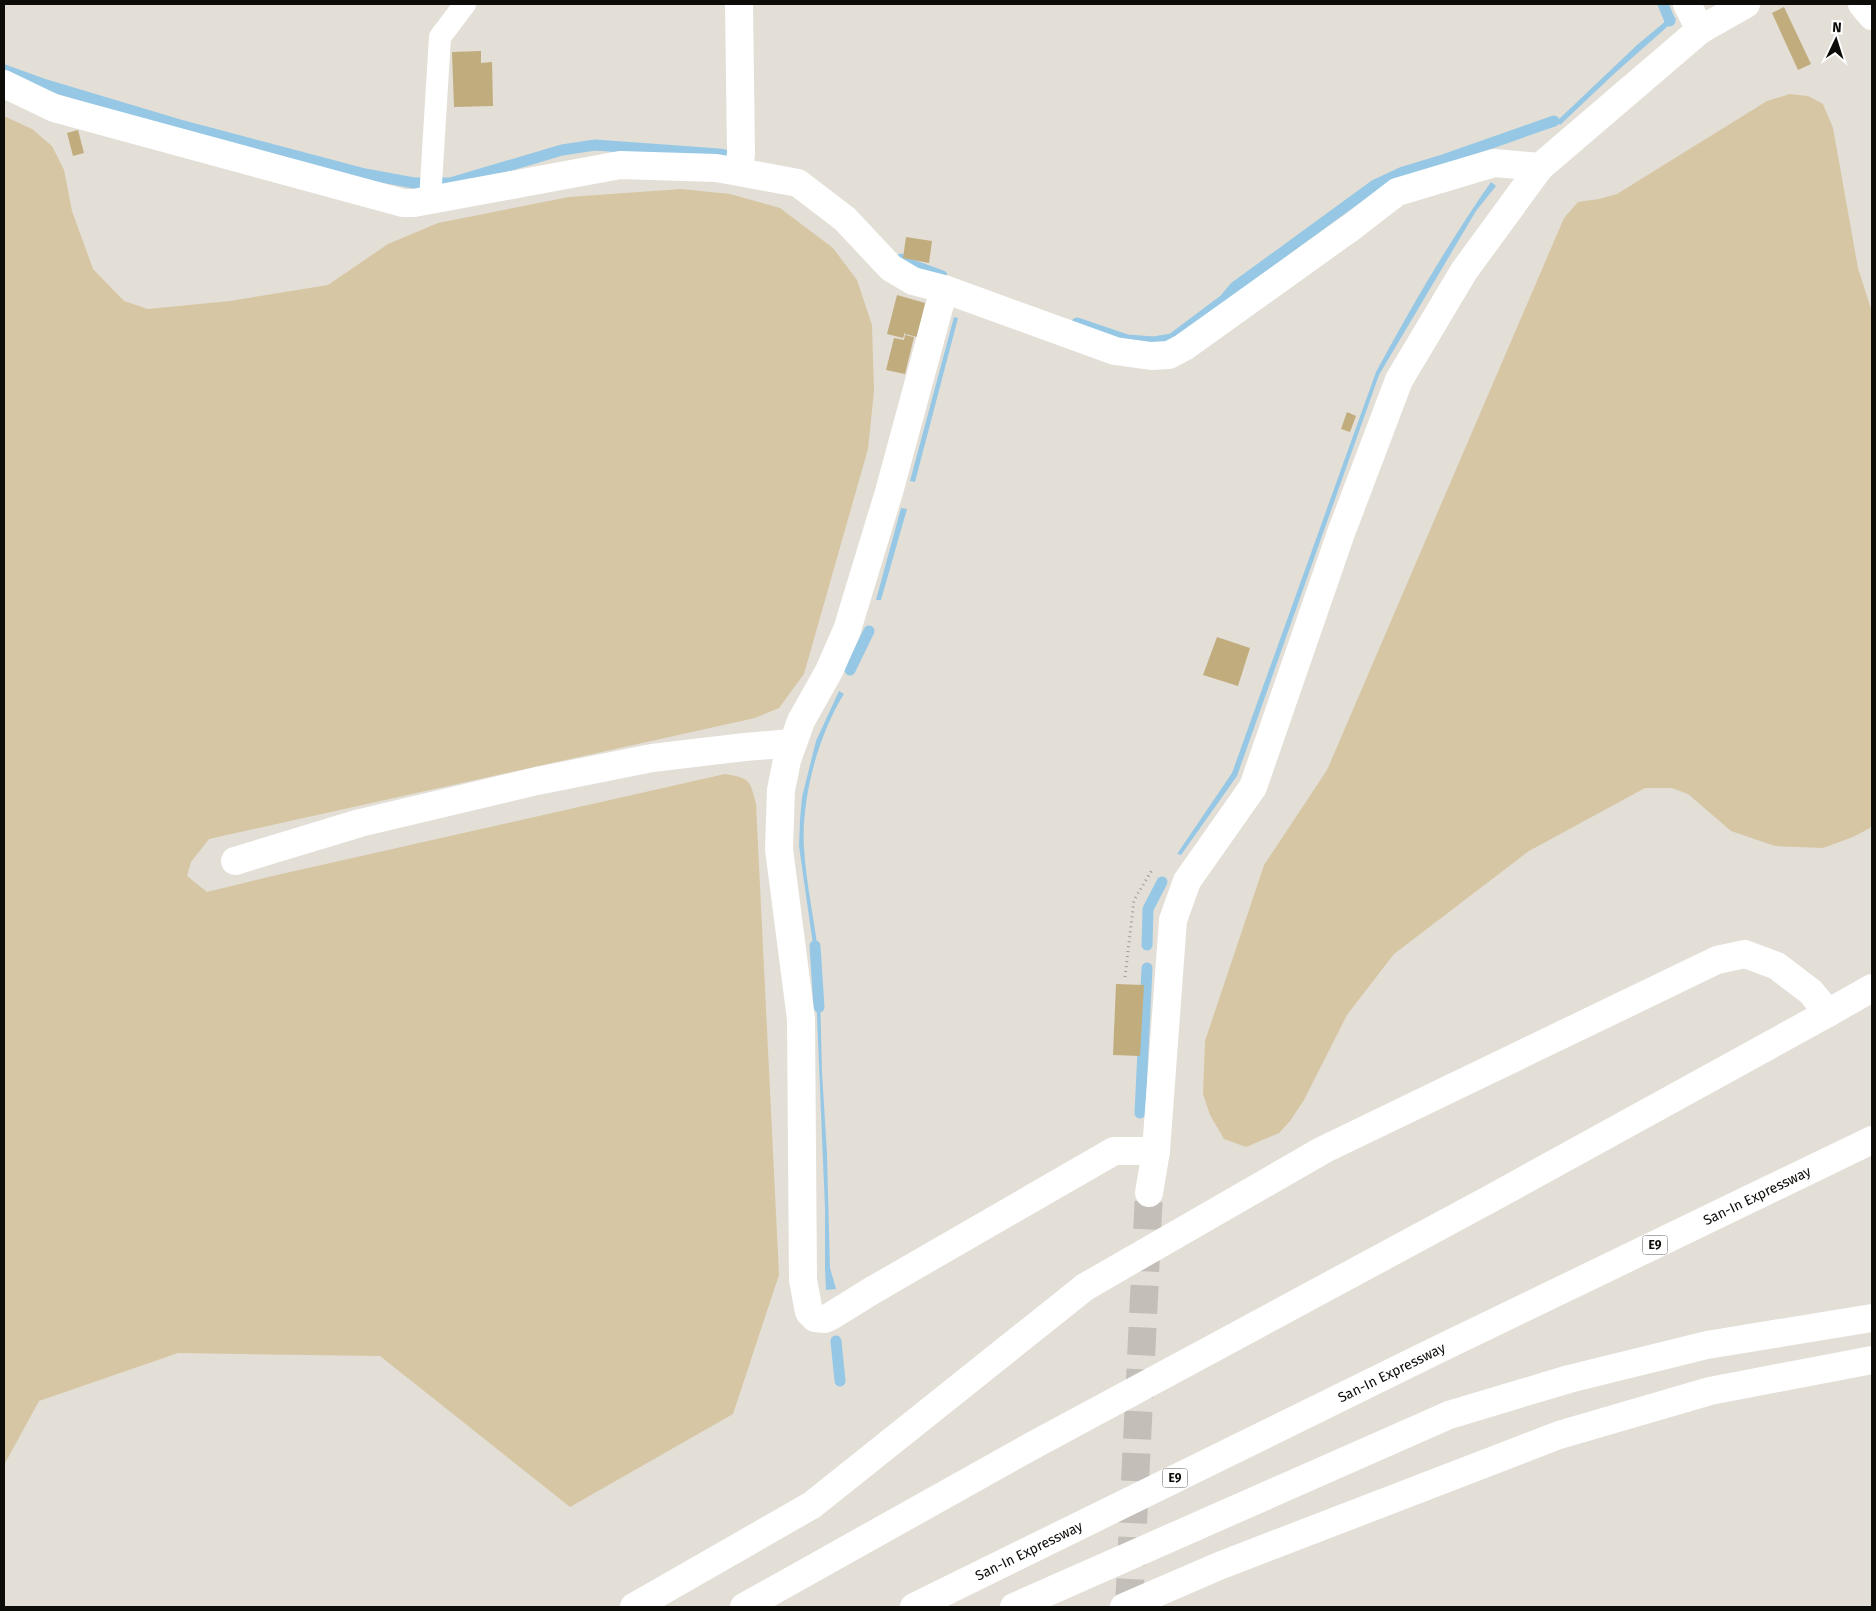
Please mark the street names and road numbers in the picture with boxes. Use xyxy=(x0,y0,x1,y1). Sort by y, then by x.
street label: San-In Expressway xyxy=(1700,1162,1814,1229)
road number: E9 xyxy=(1642,1236,1668,1254)
street label: San-In Expressway xyxy=(1335,1339,1448,1406)
road number: E9 xyxy=(1162,1469,1188,1488)
street label: San-In Expressway xyxy=(972,1517,1085,1584)

